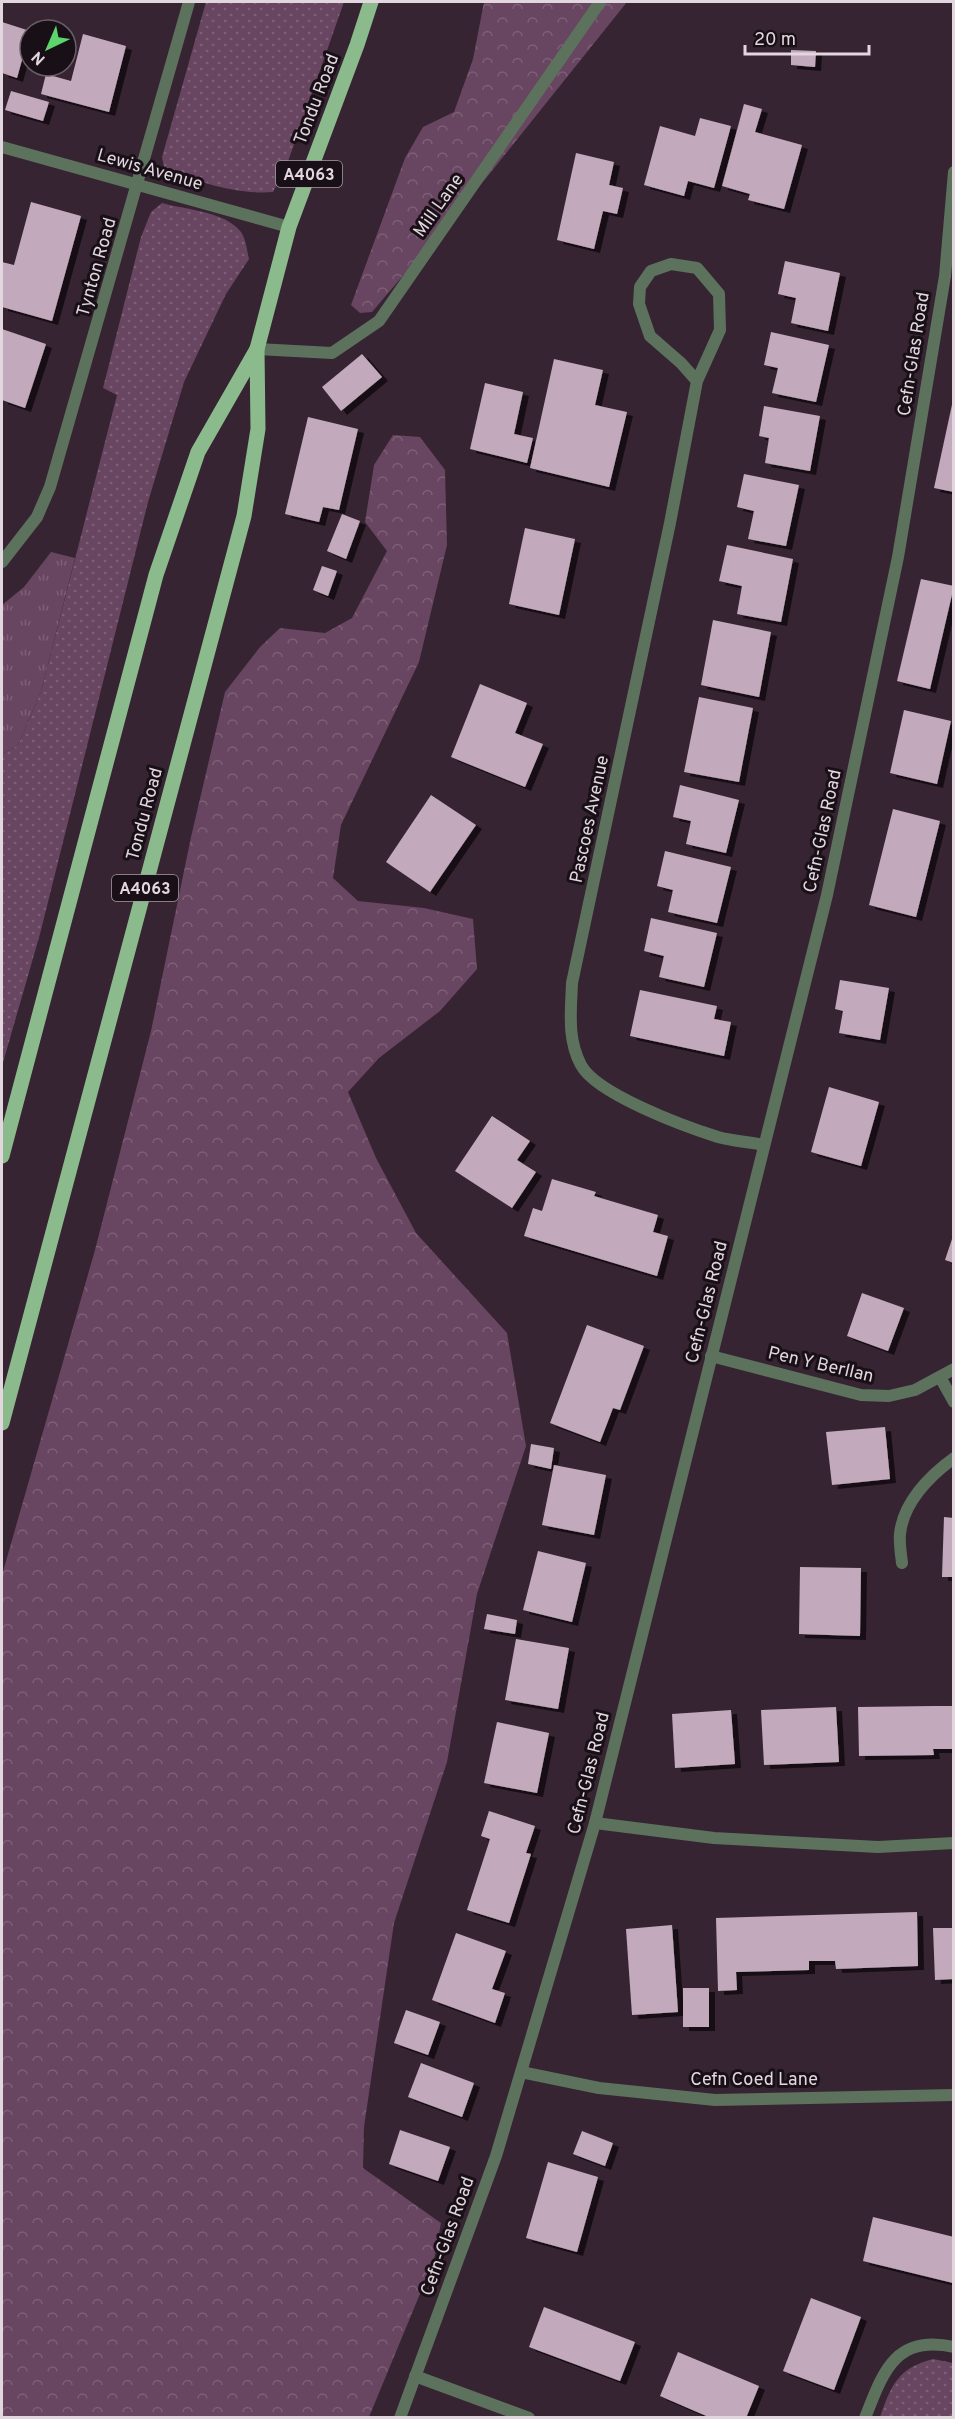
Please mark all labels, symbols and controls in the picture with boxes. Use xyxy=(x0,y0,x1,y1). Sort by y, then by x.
north arrow xyxy=(18,18,78,78)
scale bar xyxy=(745,18,870,56)
text: 20 m xyxy=(754,29,796,52)
text: N xyxy=(28,46,50,69)
street label: Tondu Road xyxy=(290,51,345,148)
street label: Lewis Avenue xyxy=(94,144,205,197)
road number: A4063 xyxy=(276,161,342,187)
street label: Mill Lane xyxy=(409,170,469,242)
street label: Tynton Road xyxy=(72,215,123,320)
street label: Cefn-Glas Road xyxy=(893,291,936,418)
street label: Pascoes Avenue xyxy=(566,753,615,885)
street label: Tondu Road xyxy=(122,765,169,863)
street label: Cefn-Glas Road xyxy=(799,768,848,895)
road number: A4063 xyxy=(112,875,178,901)
street label: Cefn-Glas Road xyxy=(681,1239,734,1366)
street label: Pen Y Berllan xyxy=(765,1342,876,1389)
street label: Cefn-Glas Road xyxy=(563,1710,616,1837)
street label: Cefn Coed Lane xyxy=(690,2069,818,2092)
street label: Cefn-Glas Road xyxy=(416,2174,481,2299)

